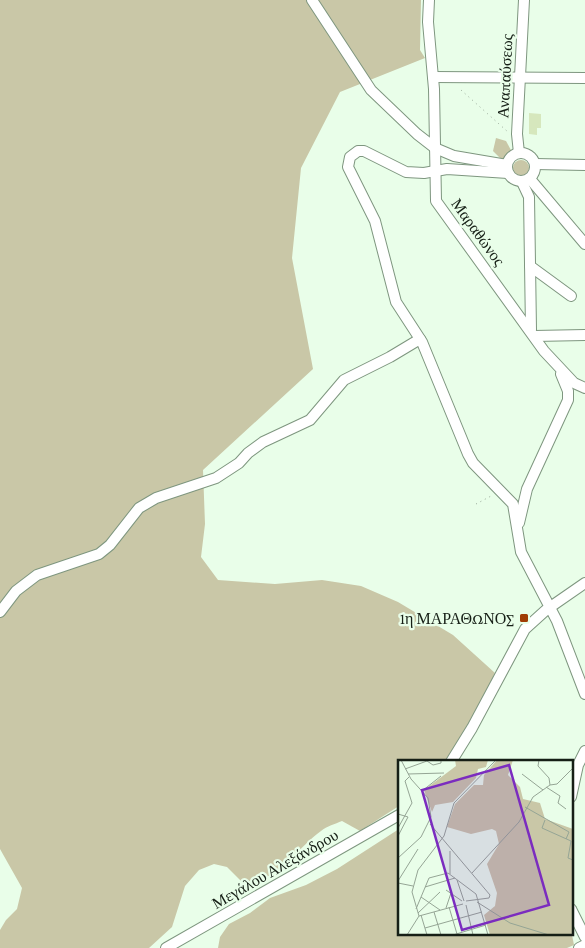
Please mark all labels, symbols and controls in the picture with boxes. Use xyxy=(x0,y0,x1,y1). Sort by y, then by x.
street label: Αναπαύσεως xyxy=(494,33,516,119)
street label: Μαραθώνος xyxy=(447,195,508,270)
place label: 1η ΜΑΡΑΘΩΝΟΣ xyxy=(400,610,514,628)
marker: 1η ΜΑΡΑΘΩΝΟΣ xyxy=(518,612,530,624)
inset map xyxy=(398,760,572,936)
street label: Μεγάλου Αλεξάνδρου xyxy=(209,826,342,913)

